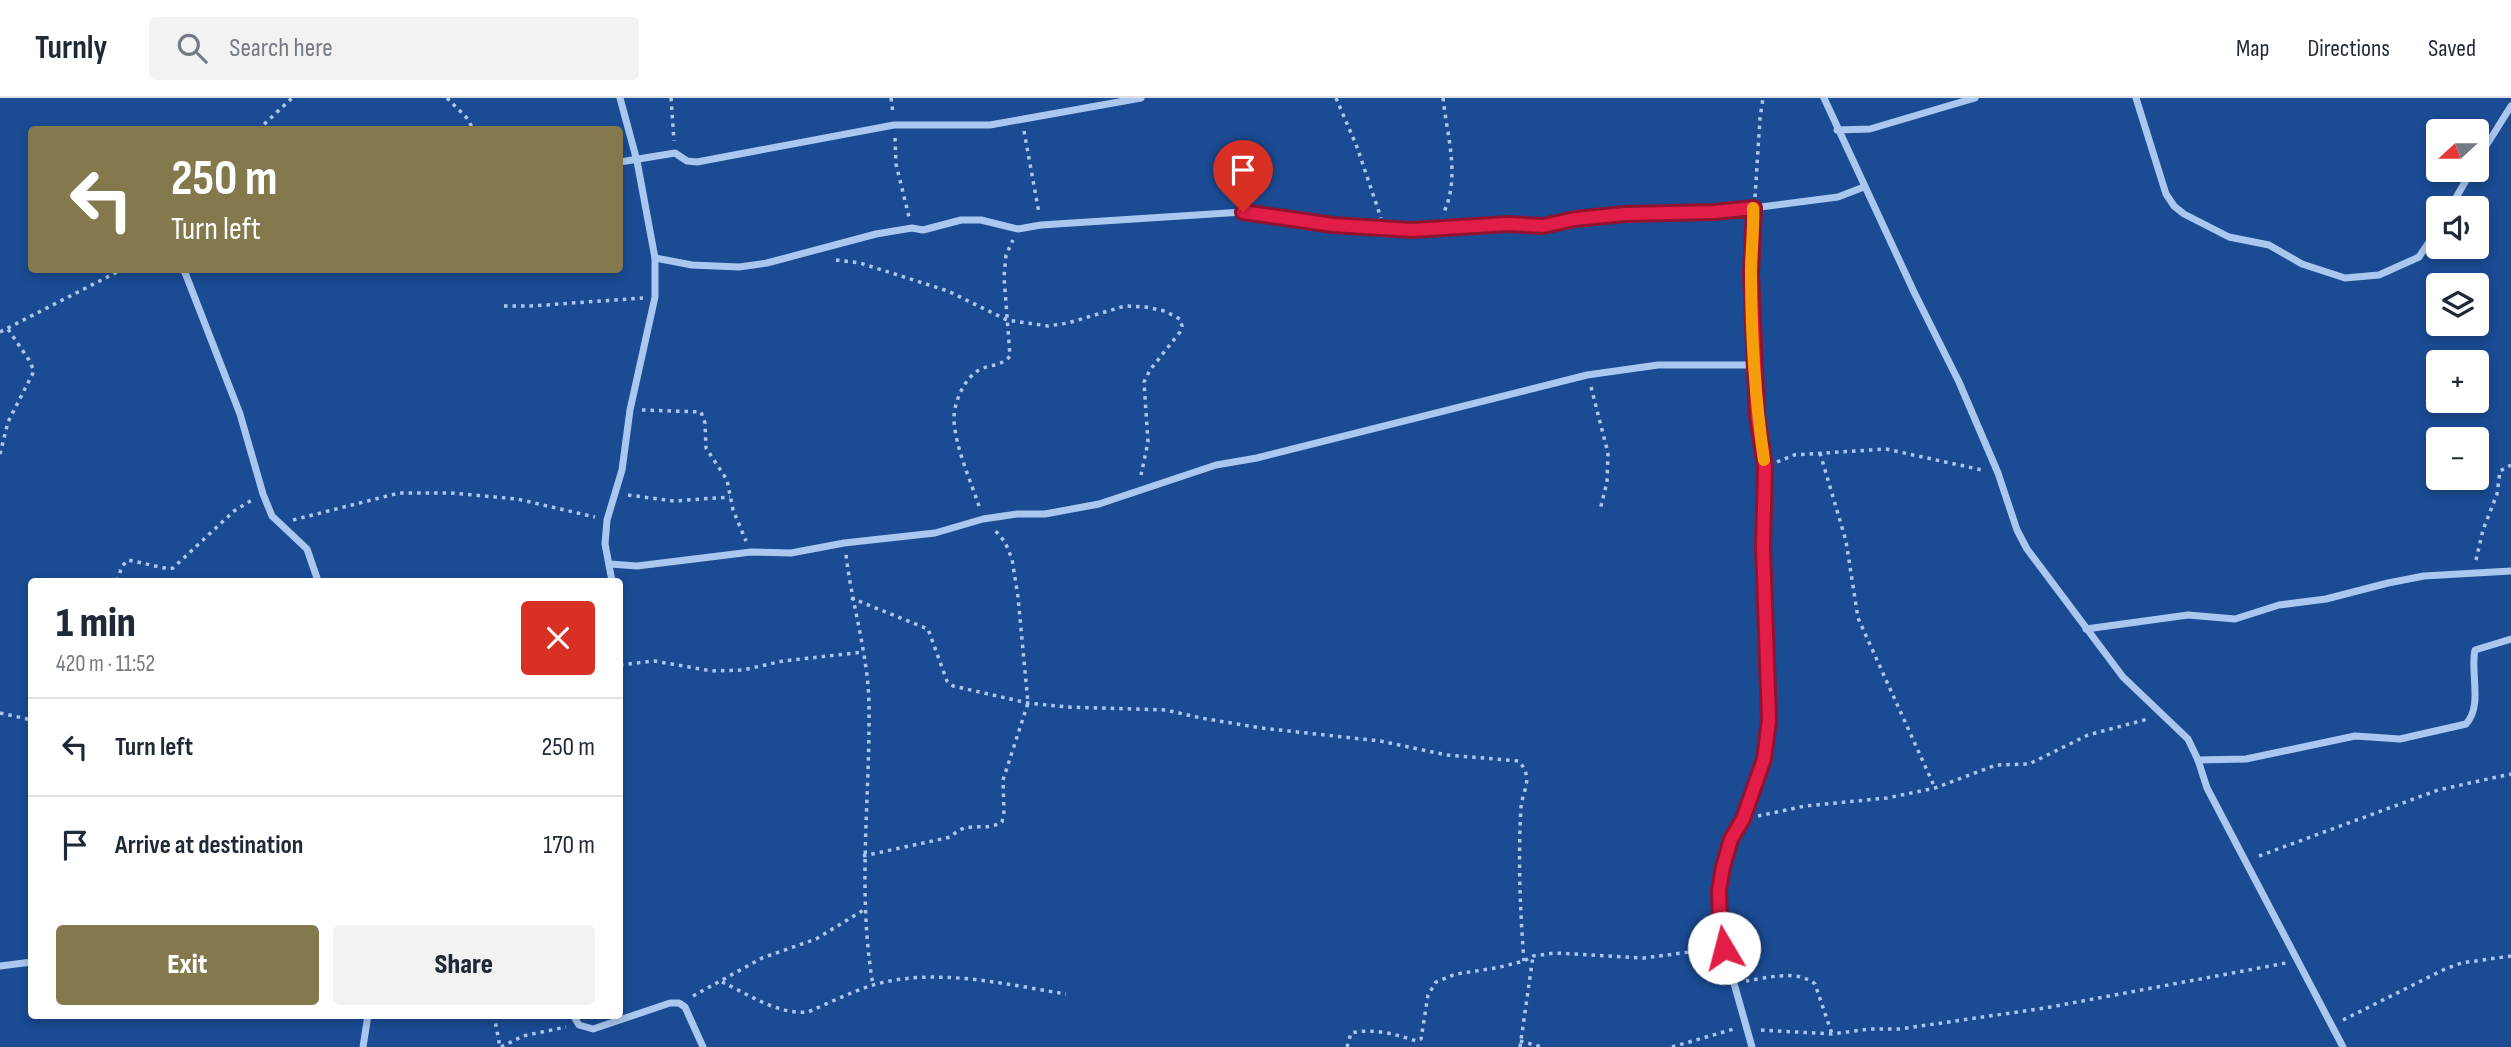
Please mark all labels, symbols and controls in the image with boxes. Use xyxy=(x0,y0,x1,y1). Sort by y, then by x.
search box xyxy=(149,17,639,80)
text: Turnly xyxy=(35,28,107,68)
icon: search xyxy=(173,29,211,67)
text: Search here xyxy=(229,33,333,64)
text: Map xyxy=(2236,34,2269,63)
text: Directions xyxy=(2307,34,2390,63)
text: Saved xyxy=(2428,34,2476,63)
north arrow xyxy=(2426,119,2488,182)
map controls xyxy=(2426,119,2489,490)
pin xyxy=(1213,140,1273,212)
text: 250 m xyxy=(171,150,277,209)
icon: arrive xyxy=(1224,151,1262,189)
icon: left xyxy=(56,154,147,245)
button: sound xyxy=(2426,196,2489,259)
text: Turn left xyxy=(171,210,261,249)
button: layers xyxy=(2426,273,2489,336)
button: + xyxy=(2426,350,2489,413)
button: − xyxy=(2426,427,2489,490)
text: 1 min xyxy=(56,598,136,649)
button: close xyxy=(521,601,595,675)
text: 420 m · 11:52 xyxy=(56,650,155,678)
icon: left xyxy=(56,728,94,766)
text: Turn left xyxy=(115,732,193,763)
text: 250 m xyxy=(541,732,595,763)
icon: arrive xyxy=(56,826,94,864)
text: Arrive at destination xyxy=(115,830,303,861)
text: 170 m xyxy=(543,830,595,861)
position arrow xyxy=(1687,911,1761,985)
button: Exit xyxy=(56,925,319,1005)
button: Share xyxy=(333,925,595,1005)

